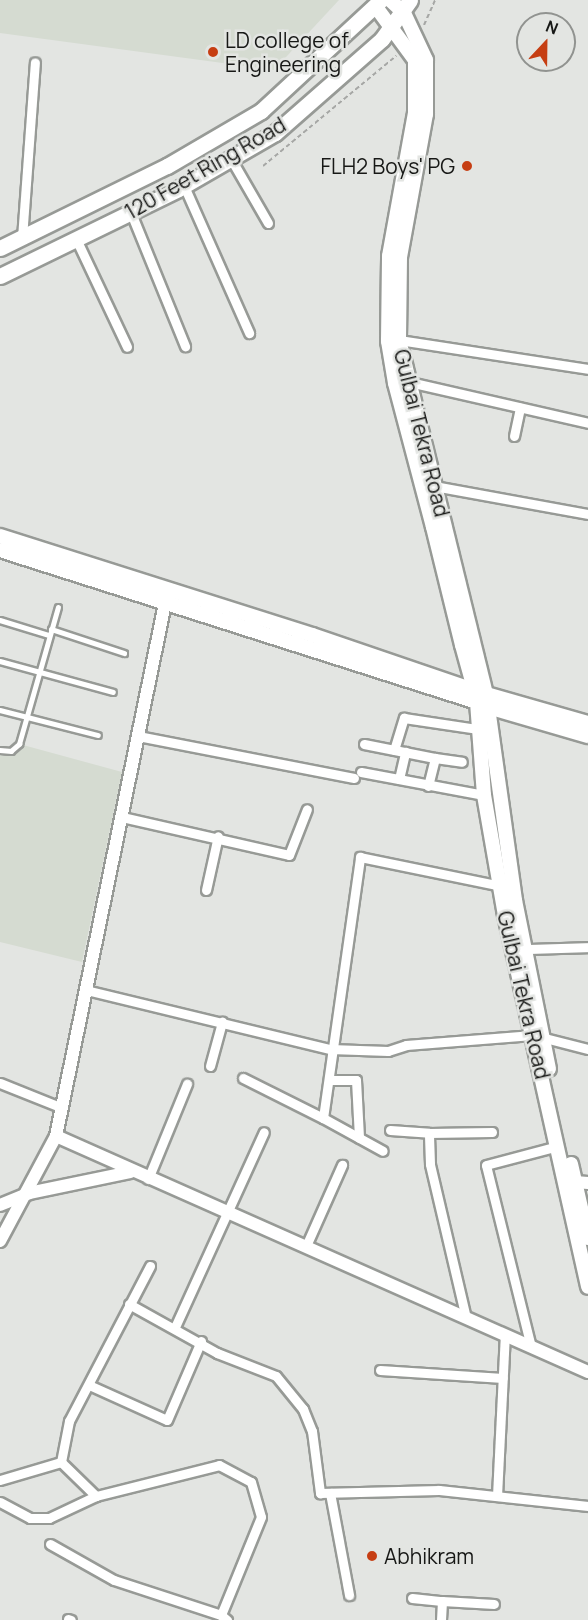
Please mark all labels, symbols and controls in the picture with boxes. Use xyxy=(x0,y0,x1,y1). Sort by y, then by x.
north arrow xyxy=(516,12,576,72)
text: N xyxy=(543,15,561,40)
place label: LD college of Engineering xyxy=(225,27,349,77)
marker: LD college of Engineering xyxy=(206,45,220,59)
street label: 120 Feet Ring Road xyxy=(120,112,290,224)
place label: FLH2 Boys' PG xyxy=(320,153,455,179)
marker: FLH2 Boys' PG xyxy=(460,159,474,173)
street label: Gulbai Tekra Road xyxy=(389,347,455,519)
street label: Gulbai Tekra Road xyxy=(492,909,556,1081)
place label: Abhikram xyxy=(384,1543,474,1569)
marker: Abhikram xyxy=(365,1549,379,1563)

